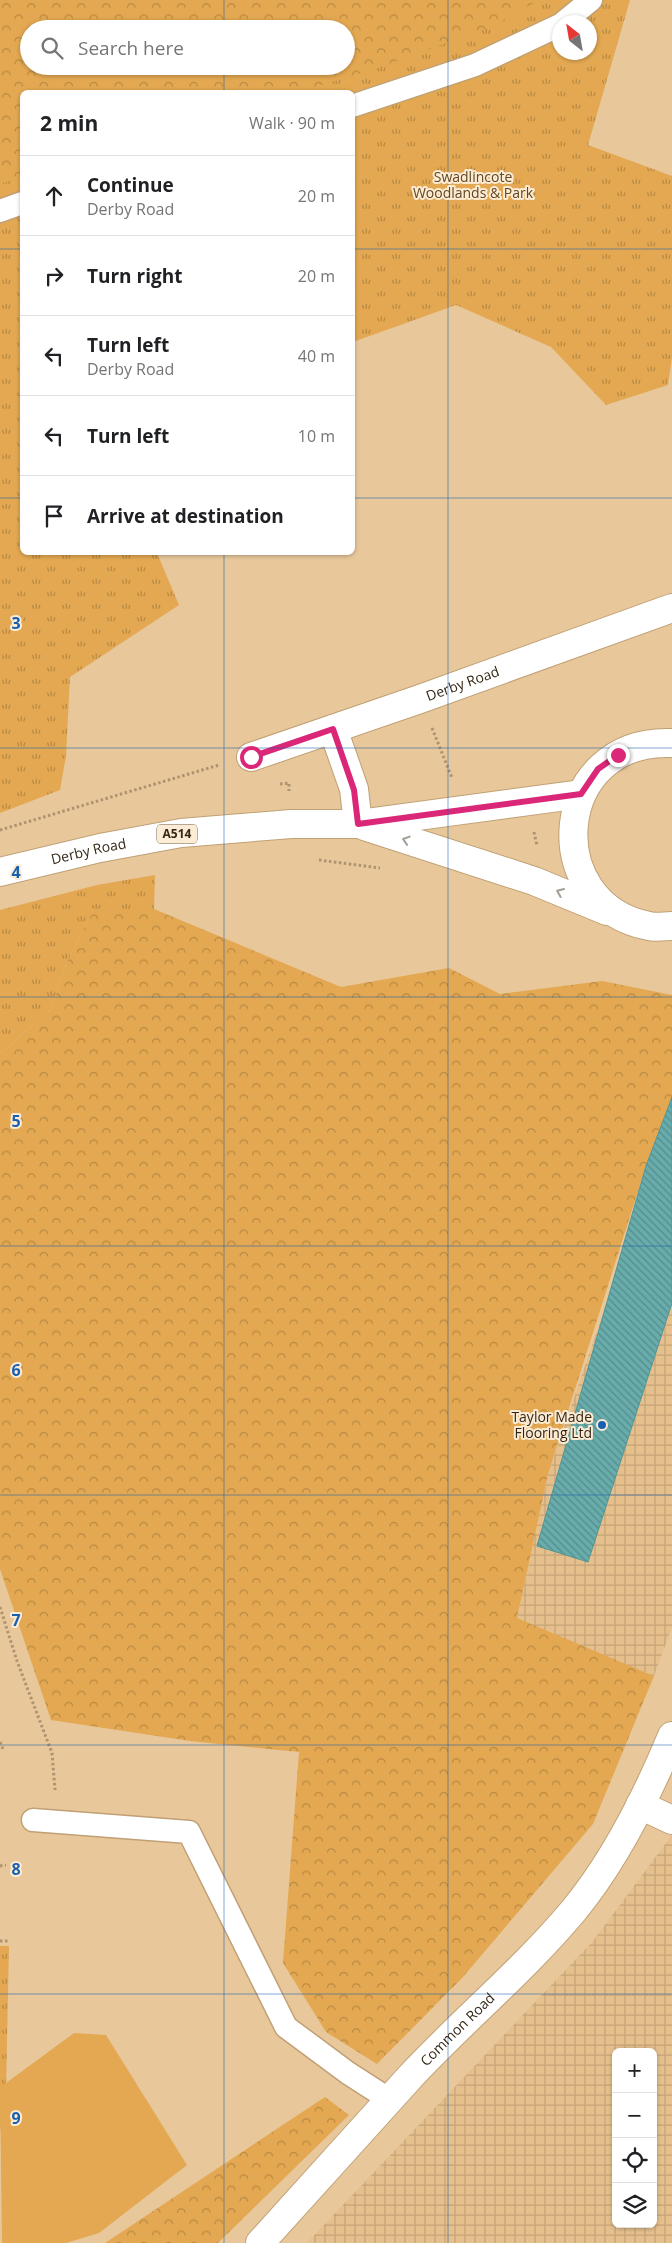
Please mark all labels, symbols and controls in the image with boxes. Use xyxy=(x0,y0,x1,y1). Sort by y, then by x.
north arrow xyxy=(552,15,597,60)
search box xyxy=(20,20,355,75)
icon: search xyxy=(38,34,66,62)
text: Search here xyxy=(78,35,184,61)
text: 2 min xyxy=(40,109,98,137)
text: Walk · 90 m xyxy=(249,112,335,134)
park label: Swadlincote Woodlands & Park xyxy=(413,167,534,202)
text: Continue xyxy=(87,172,174,198)
icon: ahead xyxy=(40,182,68,210)
text: 20 m xyxy=(298,185,335,207)
text: Derby Road xyxy=(87,198,174,220)
icon: right xyxy=(40,262,68,290)
text: Turn right xyxy=(87,263,182,289)
text: 20 m xyxy=(298,265,335,287)
text: Turn left xyxy=(87,332,169,358)
icon: left xyxy=(40,342,68,370)
text: 40 m xyxy=(298,345,335,367)
text: Derby Road xyxy=(87,358,174,380)
icon: left xyxy=(40,422,68,450)
text: Turn left xyxy=(87,423,169,449)
text: 10 m xyxy=(298,425,335,447)
icon: arrive xyxy=(40,502,68,530)
text: Arrive at destination xyxy=(87,503,284,529)
text: 3 xyxy=(11,612,21,634)
street label: Derby Road xyxy=(423,661,502,705)
route end xyxy=(607,744,630,767)
route start xyxy=(240,746,263,769)
road number: A514 xyxy=(157,824,197,844)
street label: Derby Road xyxy=(49,833,128,868)
one-way arrow xyxy=(402,836,411,846)
text: 4 xyxy=(11,861,21,883)
one-way arrow xyxy=(556,887,565,898)
text: 5 xyxy=(11,1110,21,1132)
text: 6 xyxy=(11,1359,21,1381)
place label: Taylor Made Flooring Ltd xyxy=(511,1407,592,1442)
marker: Taylor Made Flooring Ltd xyxy=(596,1419,608,1431)
text: 7 xyxy=(11,1609,21,1631)
text: 8 xyxy=(11,1858,21,1880)
street label: Common Road xyxy=(416,1988,499,2070)
map controls xyxy=(612,2048,657,2228)
button: + xyxy=(612,2048,657,2093)
button: − xyxy=(612,2093,657,2138)
text: 9 xyxy=(11,2107,21,2129)
button: locate xyxy=(612,2138,657,2183)
button: layers xyxy=(612,2183,657,2228)

